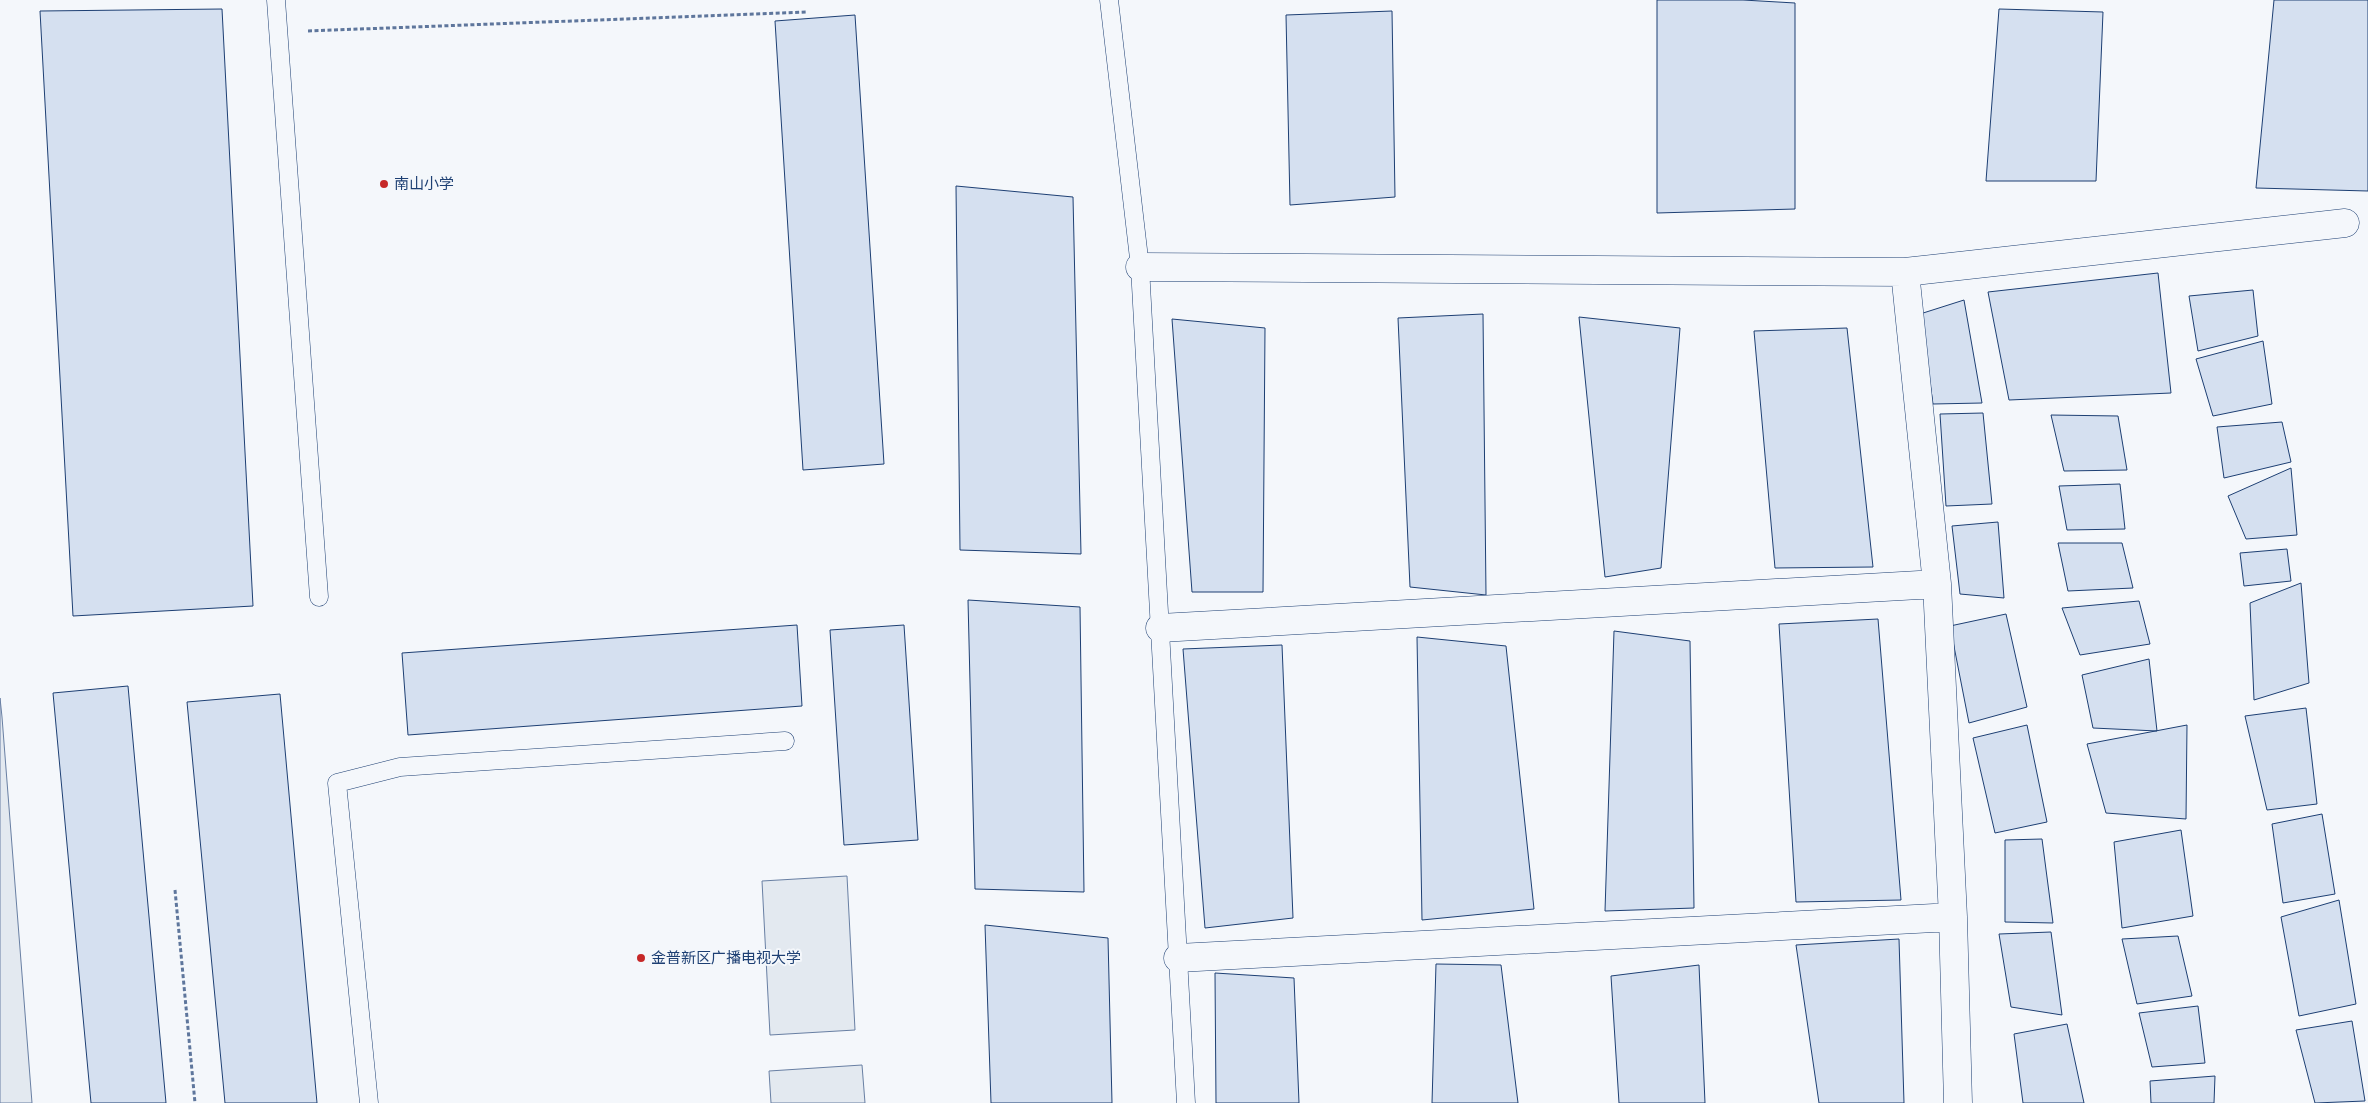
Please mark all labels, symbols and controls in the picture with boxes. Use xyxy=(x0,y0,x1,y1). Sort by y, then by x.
place label: 南山小学 xyxy=(394,175,454,193)
marker: 南山小学 xyxy=(378,178,390,190)
place label: 金普新区广播电视大学 xyxy=(651,949,801,967)
marker: 金普新区广播电视大学 xyxy=(635,952,647,964)

